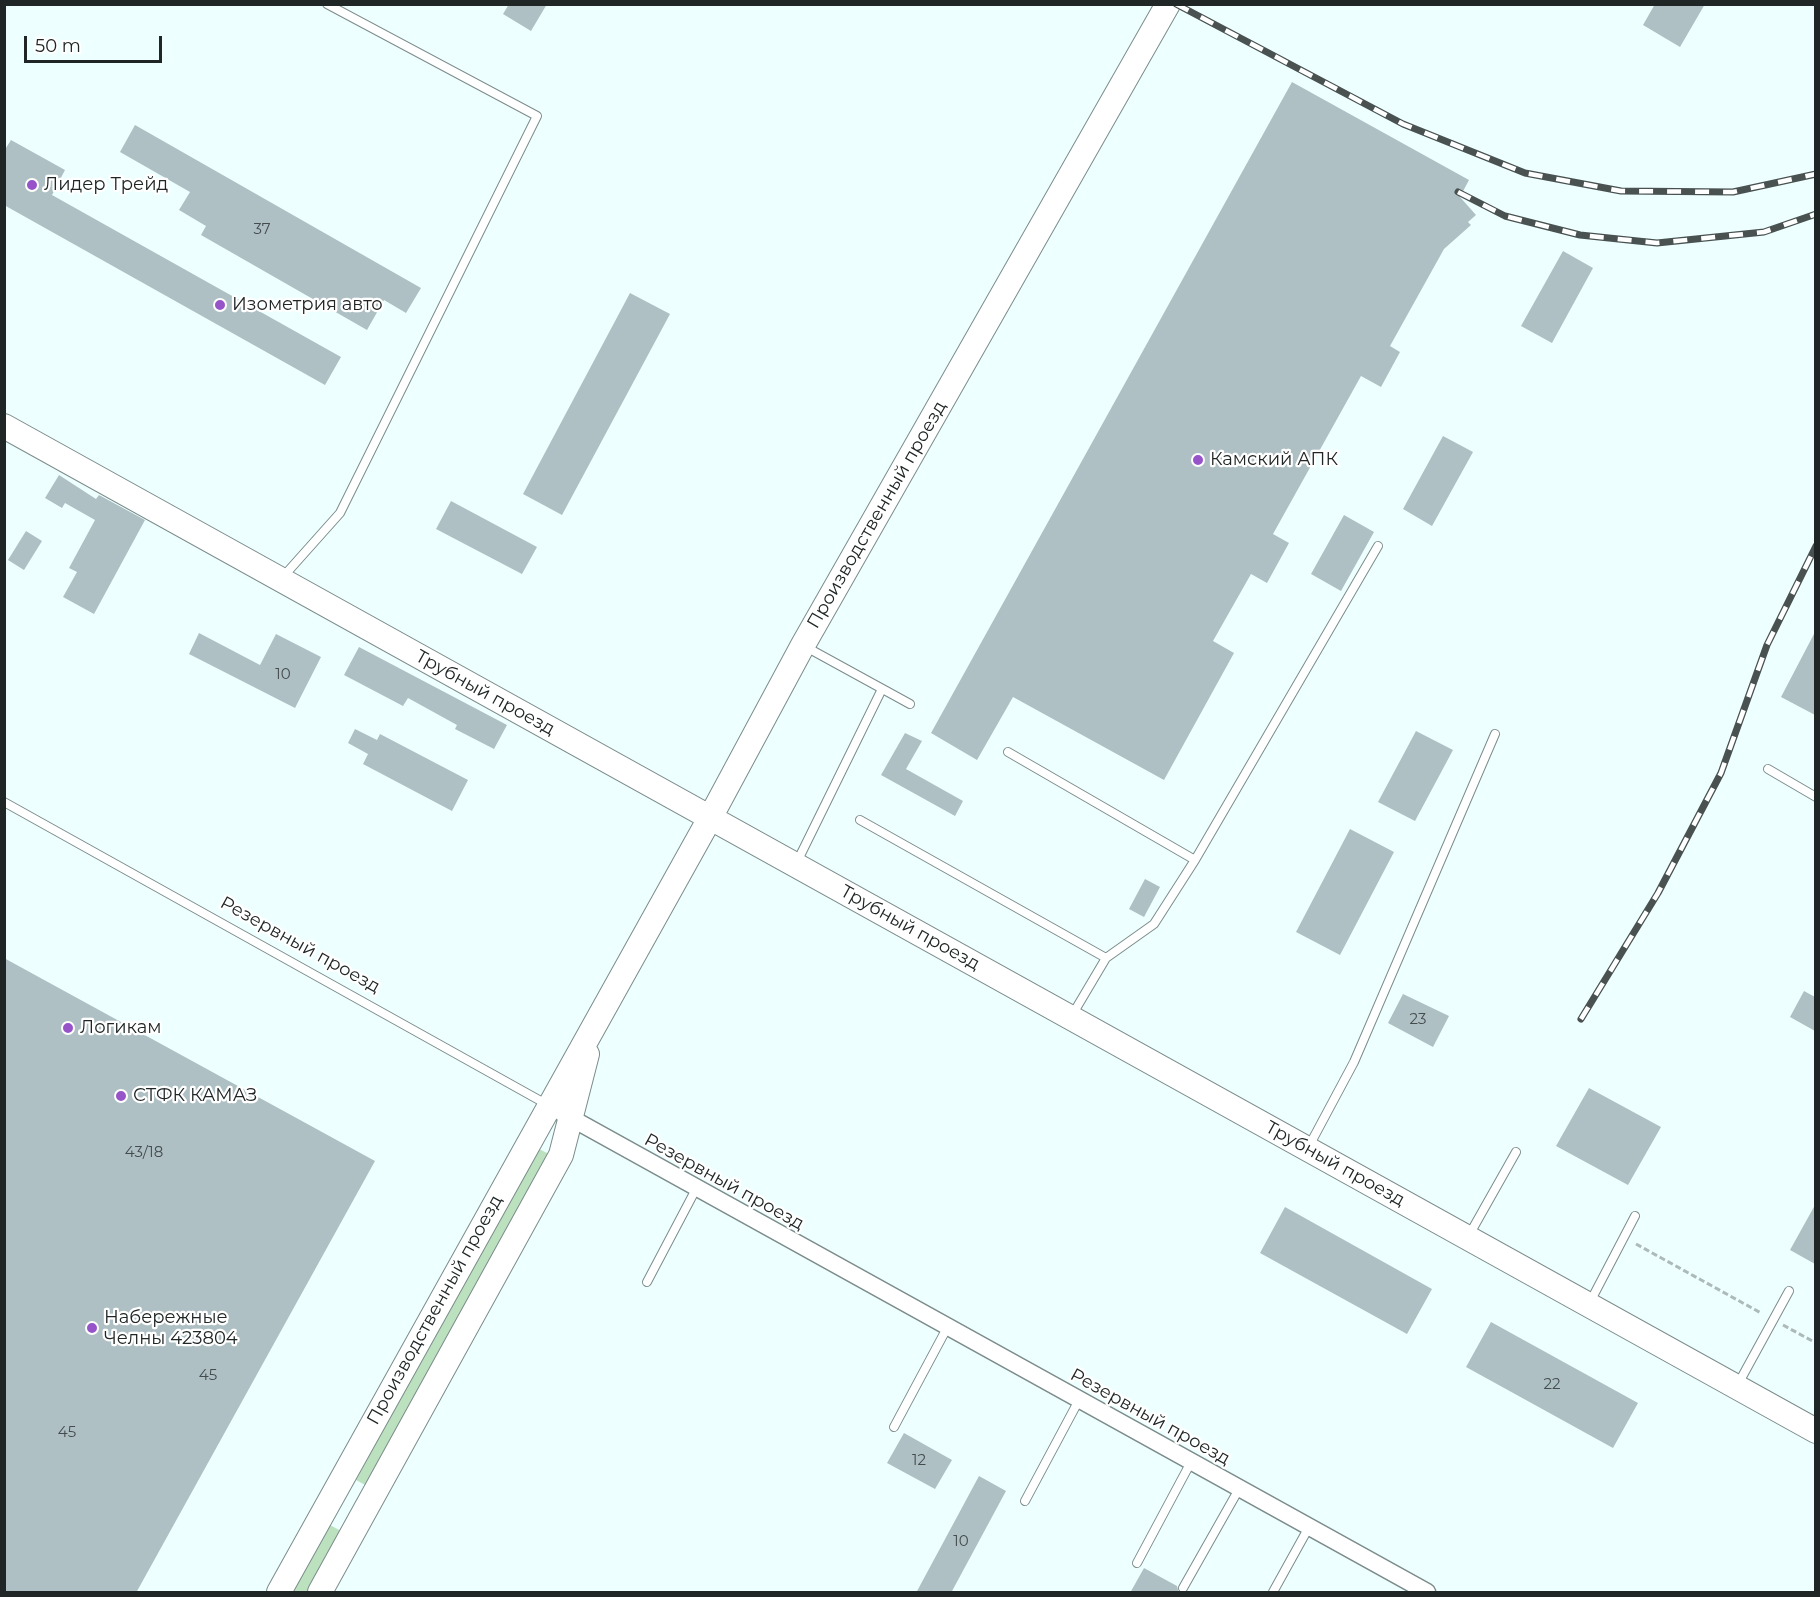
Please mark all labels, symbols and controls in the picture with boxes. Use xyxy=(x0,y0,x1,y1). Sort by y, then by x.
scale bar xyxy=(27,24,165,62)
text: 50 m xyxy=(35,35,81,57)
place label: Лидер Трейд xyxy=(44,174,168,196)
marker: Лидер Трейд xyxy=(25,178,39,192)
house number: 37 xyxy=(253,221,271,239)
place label: Изометрия авто xyxy=(232,294,383,316)
marker: Изометрия авто xyxy=(213,298,227,312)
street label: Производственный проезд xyxy=(803,397,951,633)
place label: Камский АПК xyxy=(1210,449,1338,471)
marker: Камский АПК xyxy=(1191,453,1205,467)
street label: Трубный проезд xyxy=(412,646,558,740)
house number: 10 xyxy=(275,666,291,684)
street label: Трубный проезд xyxy=(837,881,983,975)
street label: Резервный проезд xyxy=(216,892,384,998)
house number: 23 xyxy=(1410,1011,1426,1029)
place label: Логикам xyxy=(80,1017,162,1039)
marker: Логикам xyxy=(61,1021,75,1035)
place label: СТФК КАМАЗ xyxy=(133,1085,257,1107)
marker: СТФК КАМАЗ xyxy=(114,1089,128,1103)
street label: Трубный проезд xyxy=(1262,1117,1408,1211)
street label: Резервный проезд xyxy=(640,1129,808,1235)
house number: 43/18 xyxy=(125,1144,163,1162)
street label: Производственный проезд xyxy=(363,1191,507,1429)
place label: Набережные Челны 423804 xyxy=(104,1307,238,1350)
marker: Набережные Челны 423804 xyxy=(85,1321,99,1335)
street label: Резервный проезд xyxy=(1066,1364,1234,1470)
house number: 45 xyxy=(199,1367,217,1385)
house number: 22 xyxy=(1543,1376,1561,1394)
house number: 45 xyxy=(58,1424,76,1442)
house number: 12 xyxy=(912,1452,926,1470)
house number: 10 xyxy=(953,1533,969,1551)

